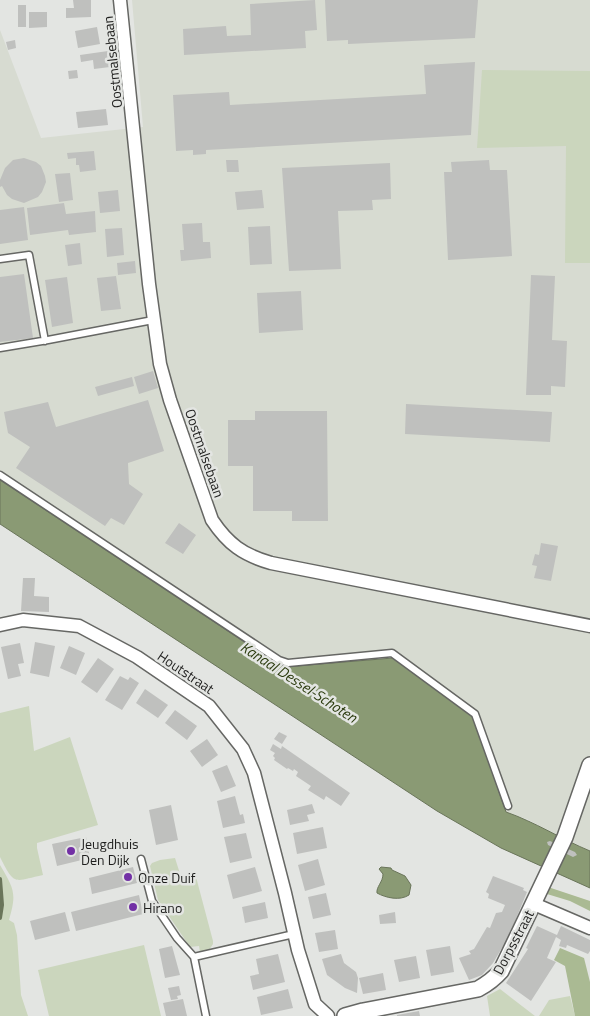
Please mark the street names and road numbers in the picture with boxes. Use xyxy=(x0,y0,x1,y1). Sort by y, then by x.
street label: Oostmalsebaan xyxy=(97,15,127,109)
street label: Oostmalsebaan xyxy=(180,406,230,500)
street label: Houtstraat xyxy=(153,645,219,699)
street label: Dorpsstraat xyxy=(487,906,539,978)

